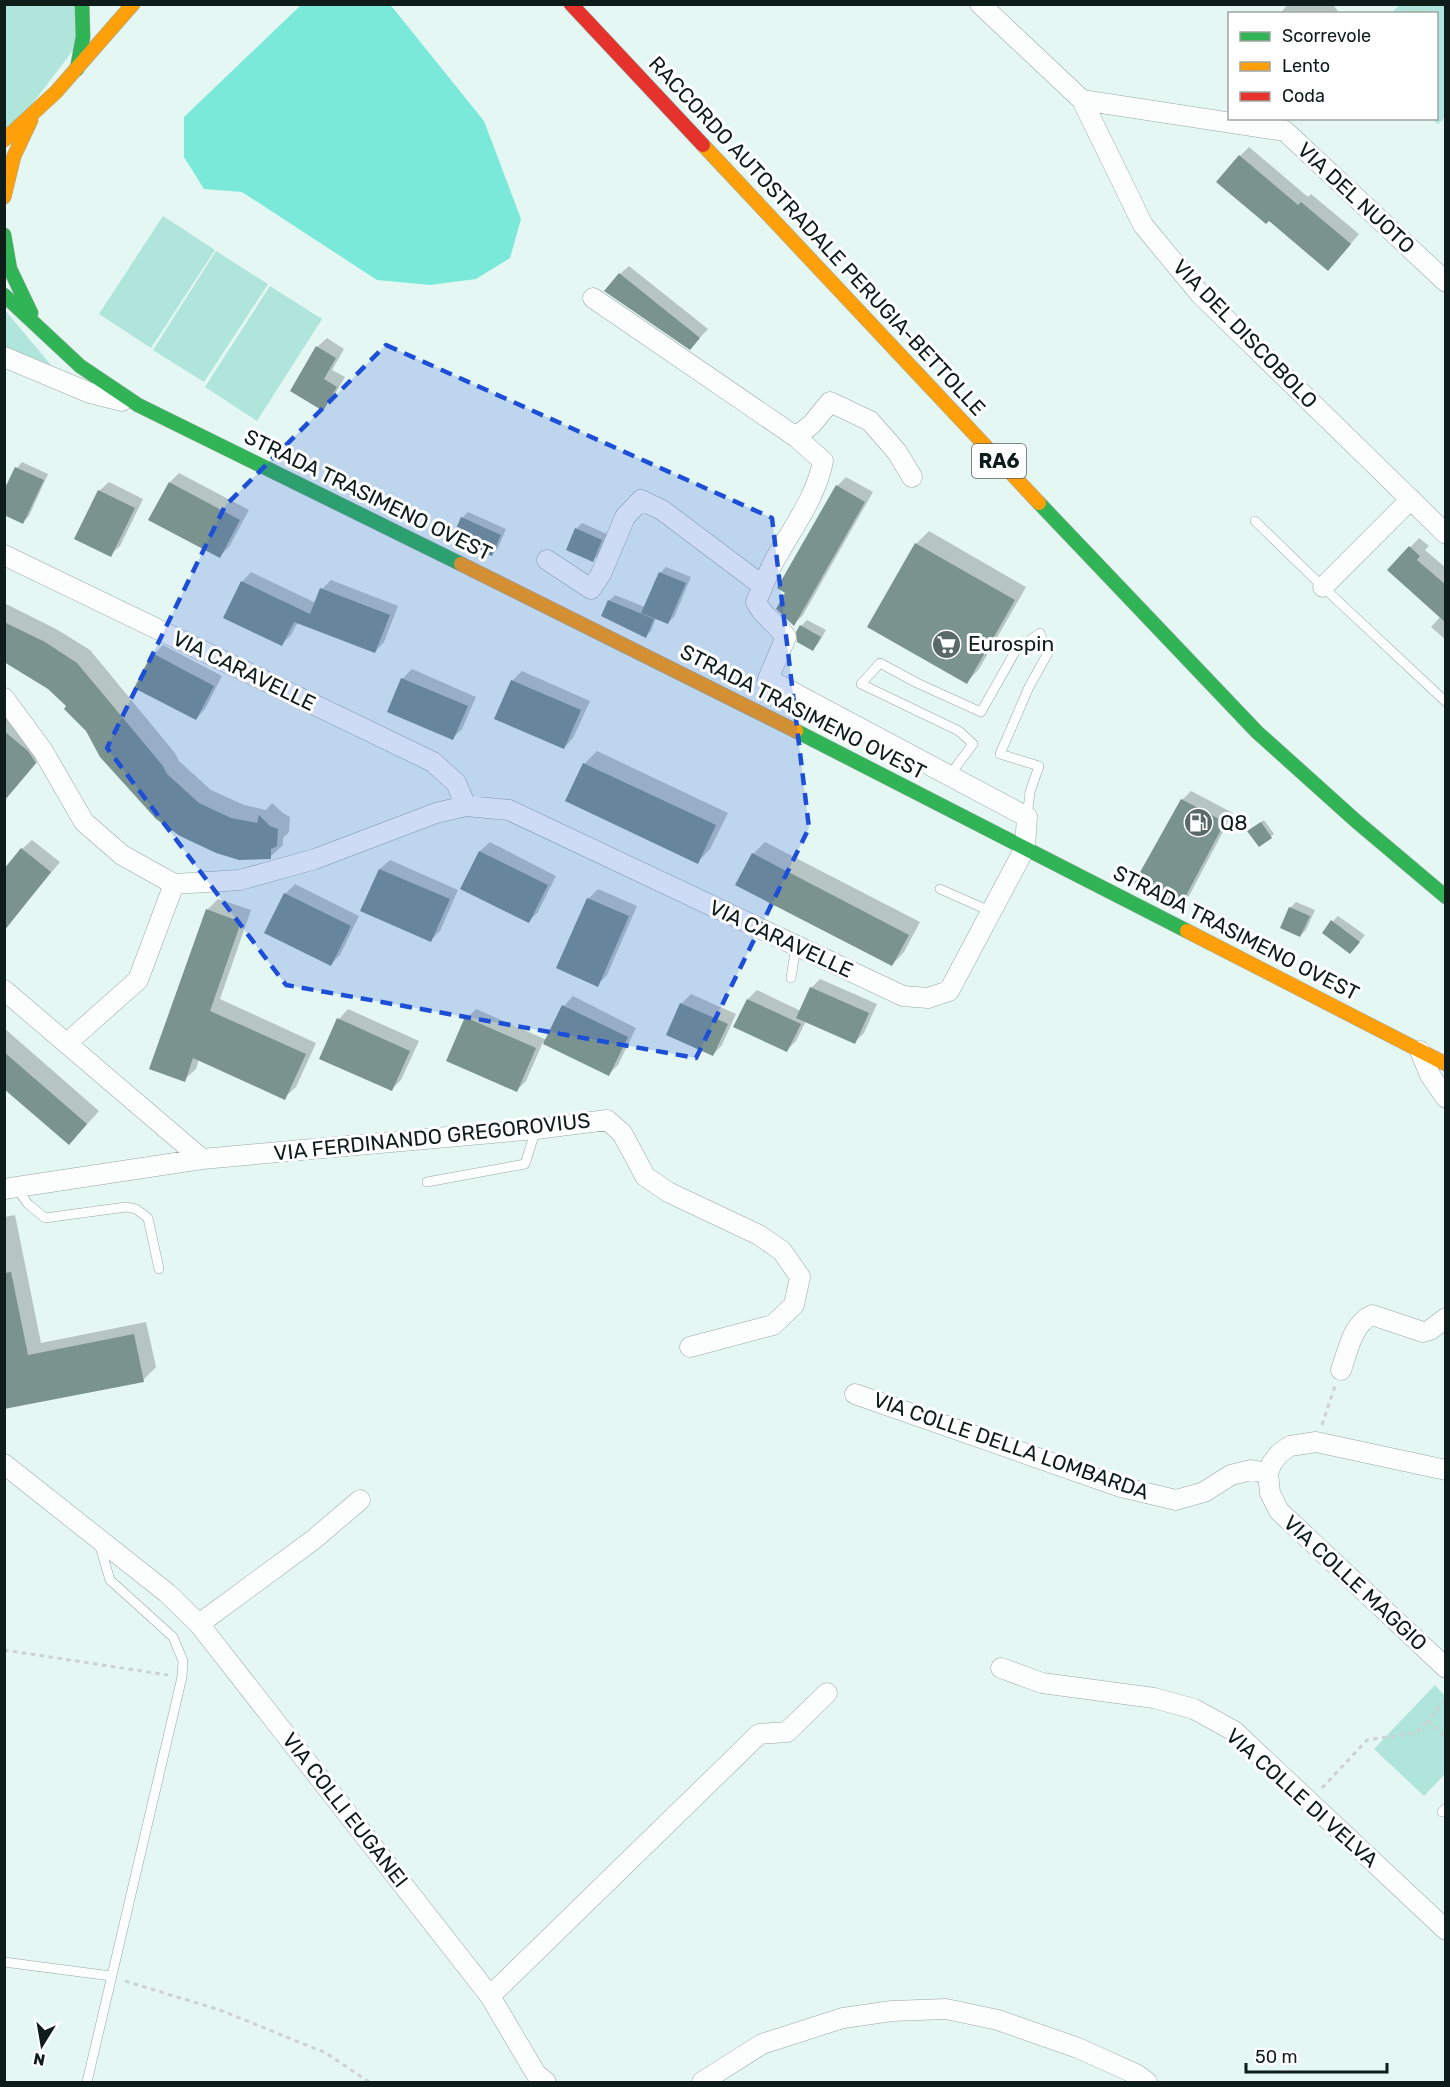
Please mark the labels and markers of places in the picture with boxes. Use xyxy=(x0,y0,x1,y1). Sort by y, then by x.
supermarket icon: Eurospin xyxy=(931,628,963,660)
place label: Eurospin xyxy=(968,631,1054,656)
fuel station icon: Q8 xyxy=(1183,807,1215,839)
place label: Q8 xyxy=(1220,810,1248,835)

